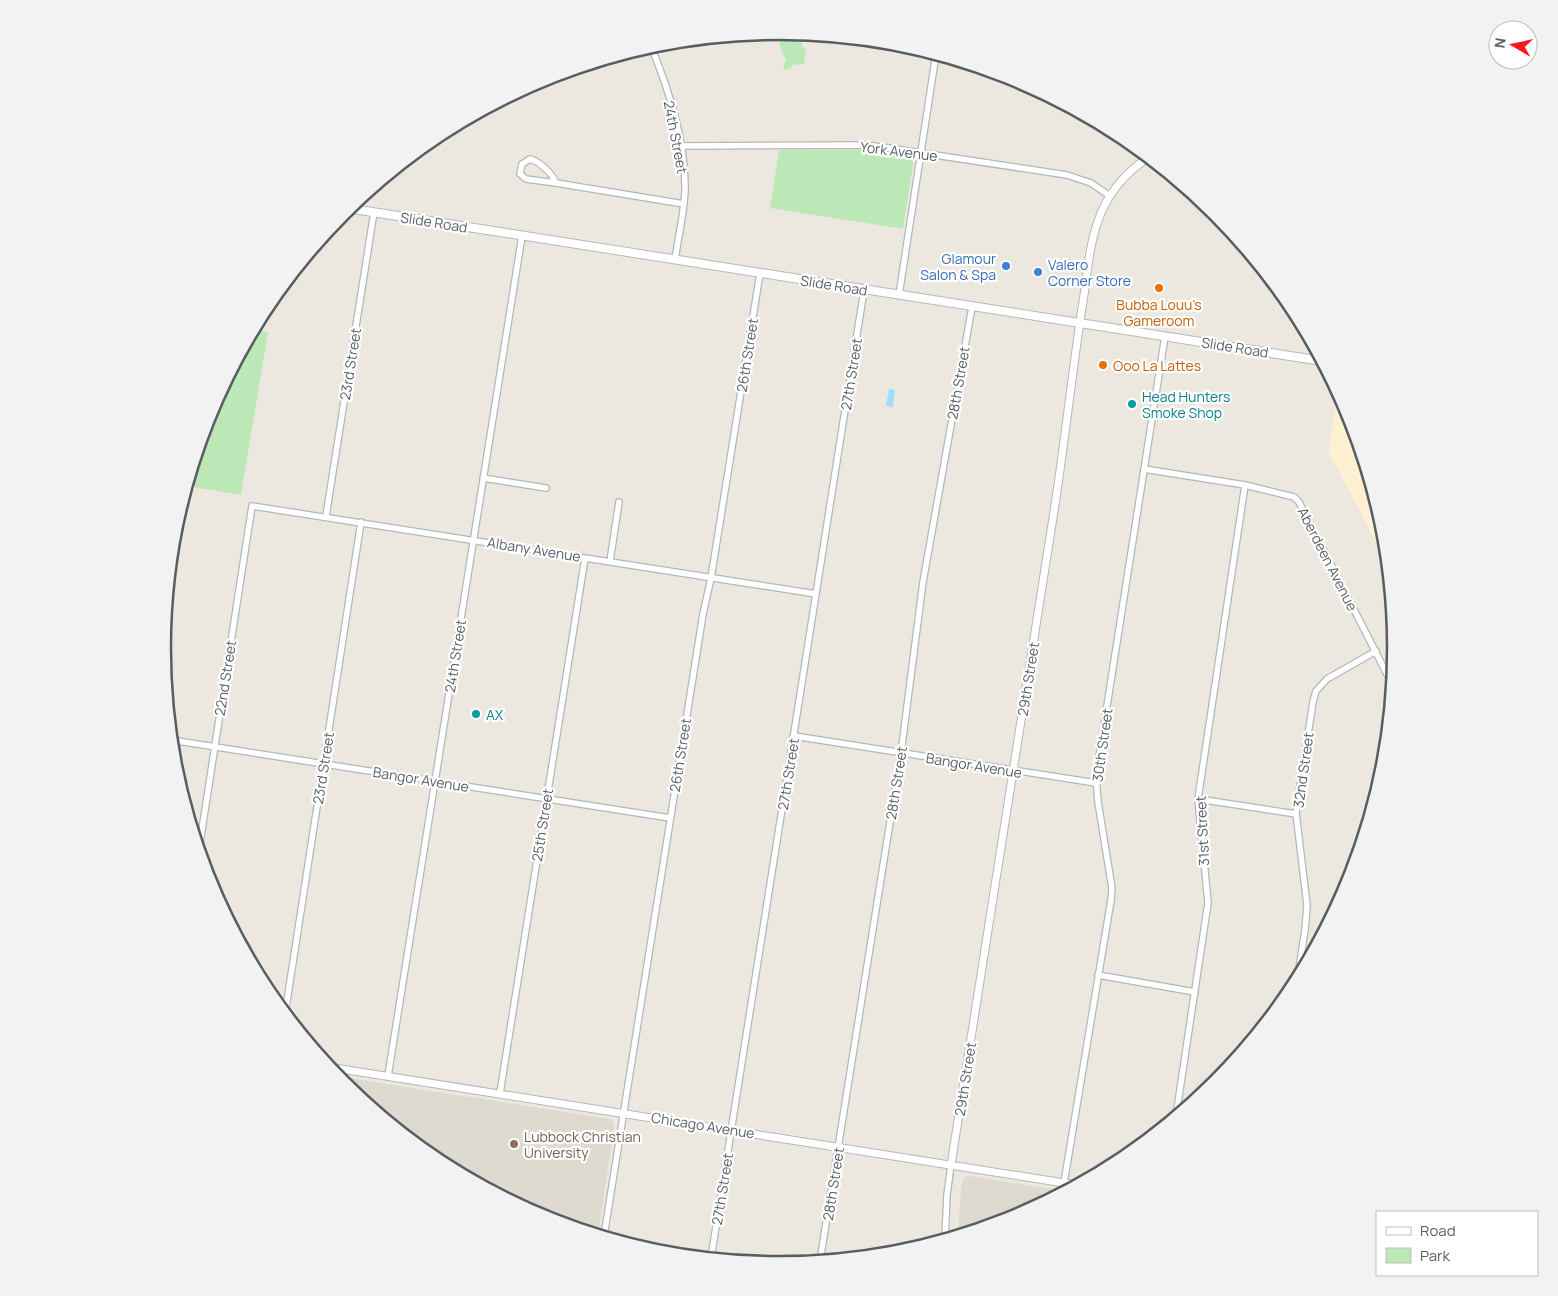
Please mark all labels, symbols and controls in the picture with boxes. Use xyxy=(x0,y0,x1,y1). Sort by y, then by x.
north arrow xyxy=(1488,20,1538,70)
text: N xyxy=(1489,36,1510,49)
street label: 24th Street xyxy=(660,99,692,175)
street label: York Avenue xyxy=(859,137,939,165)
street label: Slide Road xyxy=(399,207,469,237)
place label: Glamour Salon & Spa xyxy=(920,249,996,284)
place label: Valero Corner Store xyxy=(1048,255,1131,290)
marker: Glamour Salon & Spa xyxy=(1000,260,1012,272)
marker: Valero Corner Store xyxy=(1032,266,1044,278)
street label: Slide Road xyxy=(799,270,869,300)
marker: Bubba Louu's Gameroom xyxy=(1153,282,1165,294)
place label: Bubba Louu's Gameroom xyxy=(1116,295,1202,330)
street label: 26th Street xyxy=(732,316,762,393)
street label: 23rd Street xyxy=(335,326,365,401)
street label: Slide Road xyxy=(1200,332,1270,362)
street label: 27th Street xyxy=(836,336,866,411)
street label: 28th Street xyxy=(942,345,974,421)
place label: Ooo La Lattes xyxy=(1113,356,1201,375)
marker: Ooo La Lattes xyxy=(1097,359,1109,371)
place label: Head Hunters Smoke Shop xyxy=(1142,387,1230,422)
marker: Head Hunters Smoke Shop xyxy=(1126,398,1138,410)
street label: Aberdeen Avenue xyxy=(1294,504,1362,614)
street label: Albany Avenue xyxy=(486,532,582,566)
street label: 24th Street xyxy=(440,618,470,694)
street label: 22nd Street xyxy=(210,638,240,717)
street label: 29th Street xyxy=(1013,640,1043,717)
place label: AX xyxy=(486,705,504,724)
street label: 30th Street xyxy=(1087,707,1117,783)
marker: AX xyxy=(470,708,482,720)
street label: 26th Street xyxy=(665,716,695,793)
street label: 23rd Street xyxy=(308,730,338,805)
street label: 32nd Street xyxy=(1288,731,1318,809)
street label: 27th Street xyxy=(773,736,803,811)
street label: 28th Street xyxy=(881,745,911,821)
street label: Bangor Avenue xyxy=(925,748,1023,782)
street label: Bangor Avenue xyxy=(372,762,470,796)
street label: 25th Street xyxy=(527,787,557,863)
street label: 31st Street xyxy=(1191,795,1213,866)
street label: 29th Street xyxy=(950,1040,980,1117)
street label: Chicago Avenue xyxy=(650,1107,756,1143)
place label: Lubbock Christian University xyxy=(524,1127,641,1162)
marker: Lubbock Christian University xyxy=(508,1138,520,1150)
street label: 28th Street xyxy=(818,1146,848,1222)
street label: 27th Street xyxy=(707,1151,737,1226)
legend xyxy=(1376,1211,1538,1276)
text: Road xyxy=(1420,1220,1456,1241)
text: Park xyxy=(1420,1245,1450,1266)

